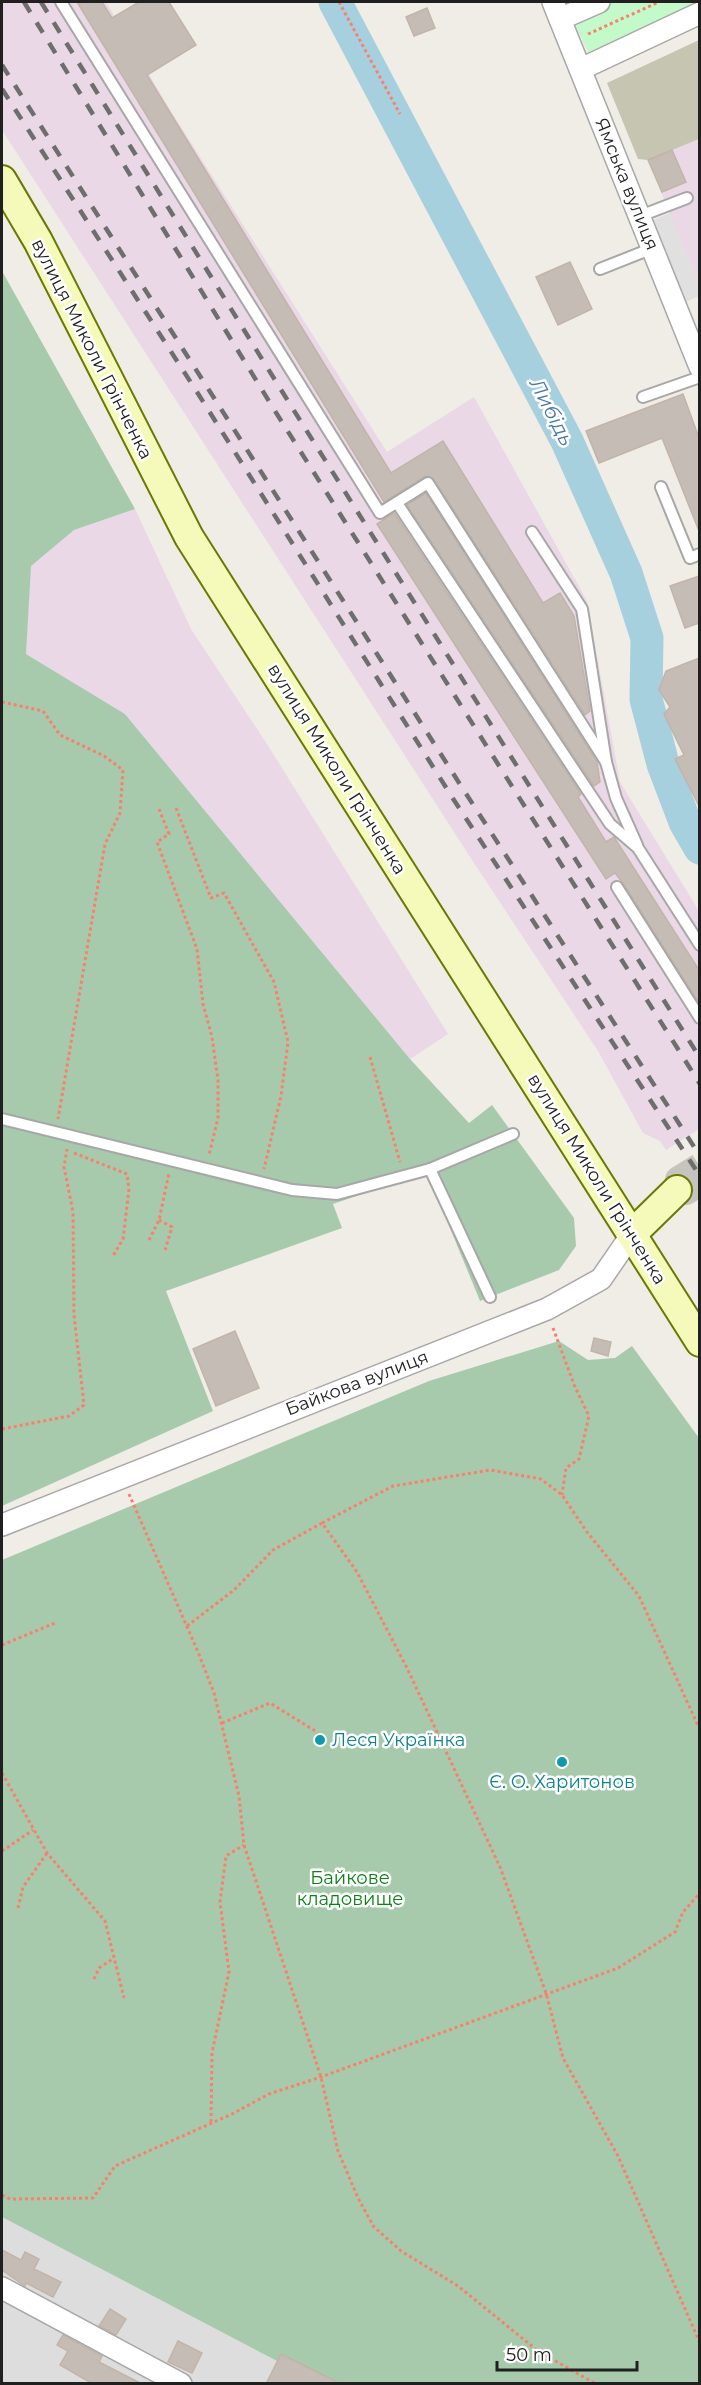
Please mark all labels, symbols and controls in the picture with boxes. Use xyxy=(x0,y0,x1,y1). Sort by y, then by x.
street label: Ямська вулиця xyxy=(590,115,664,253)
street label: вулиця Миколи Грінченка xyxy=(27,235,157,463)
water label: Либідь xyxy=(524,373,579,450)
street label: вулиця Миколи Грінченка xyxy=(263,660,411,878)
street label: вулиця Миколи Грінченка xyxy=(523,1070,671,1288)
street label: Байкова вулиця xyxy=(282,1346,432,1420)
place label: Леся Українка xyxy=(332,1729,465,1751)
marker: Леся Українка xyxy=(313,1733,327,1747)
marker: Є. О. Харитонов xyxy=(555,1755,569,1769)
place label: Є. О. Харитонов xyxy=(489,1771,635,1793)
park label: Байкове кладовище xyxy=(297,1867,403,1910)
scale bar xyxy=(497,2334,636,2372)
text: 50 m xyxy=(506,2344,552,2366)

